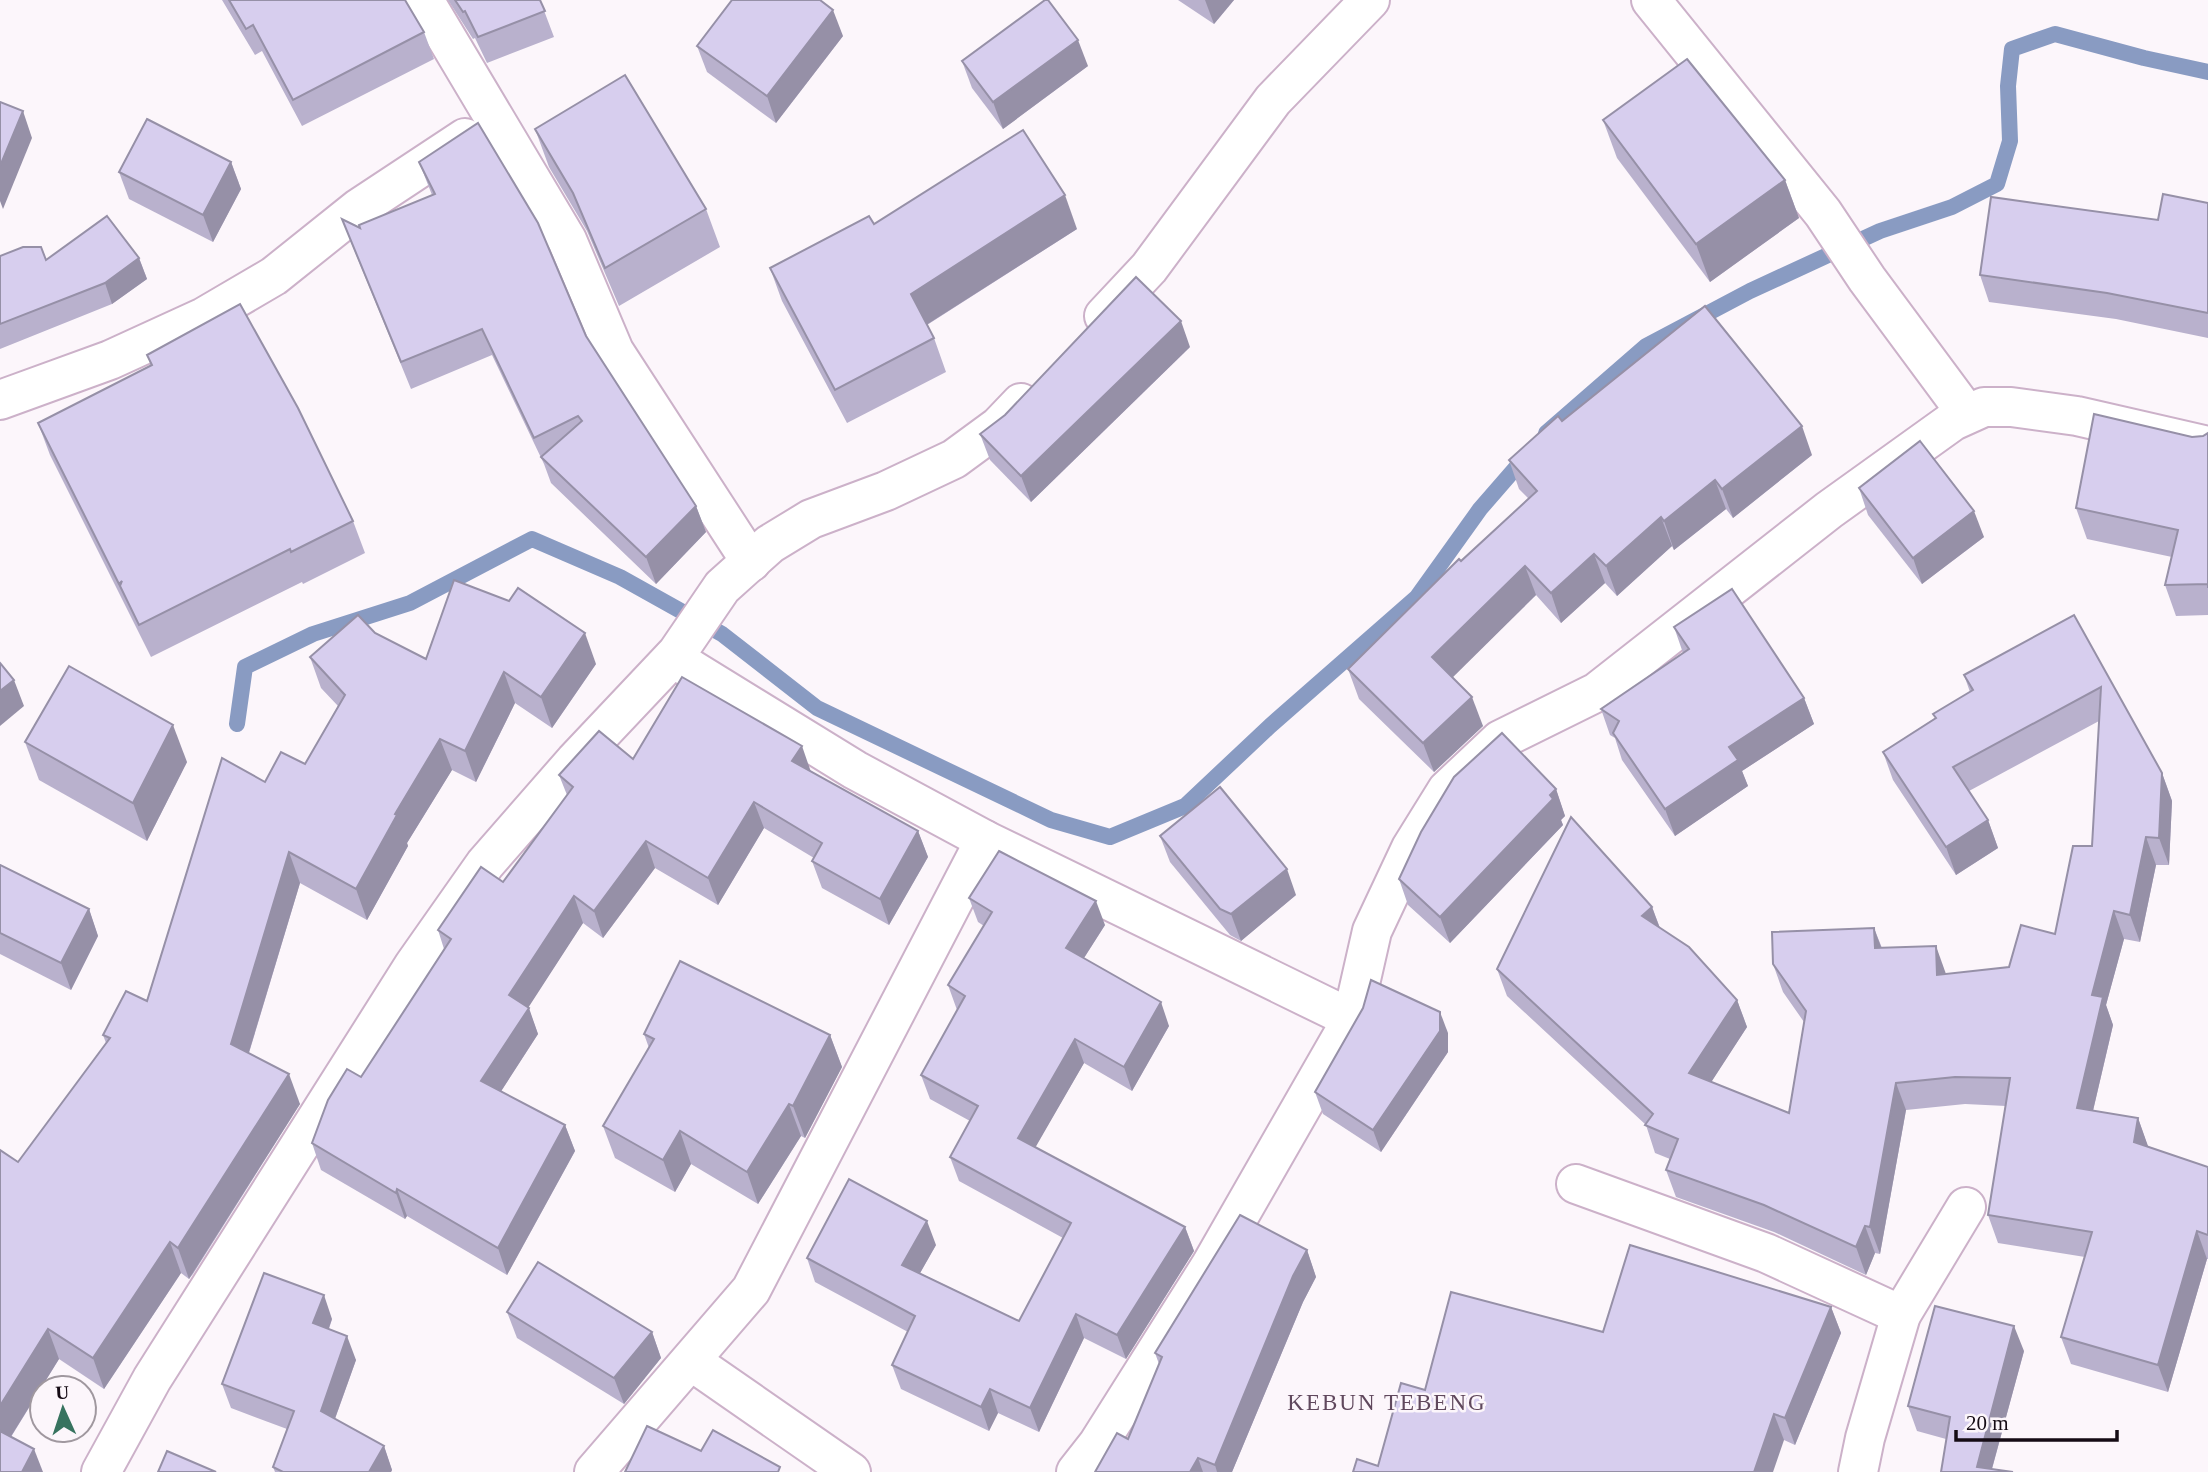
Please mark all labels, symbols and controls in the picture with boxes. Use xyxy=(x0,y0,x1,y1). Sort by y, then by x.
north arrow xyxy=(28,1374,98,1444)
text: U xyxy=(55,1382,70,1403)
district label: KEBUN TEBENG xyxy=(1287,1390,1487,1415)
scale bar xyxy=(1956,1398,2117,1442)
text: 20 m xyxy=(1966,1411,2009,1435)

